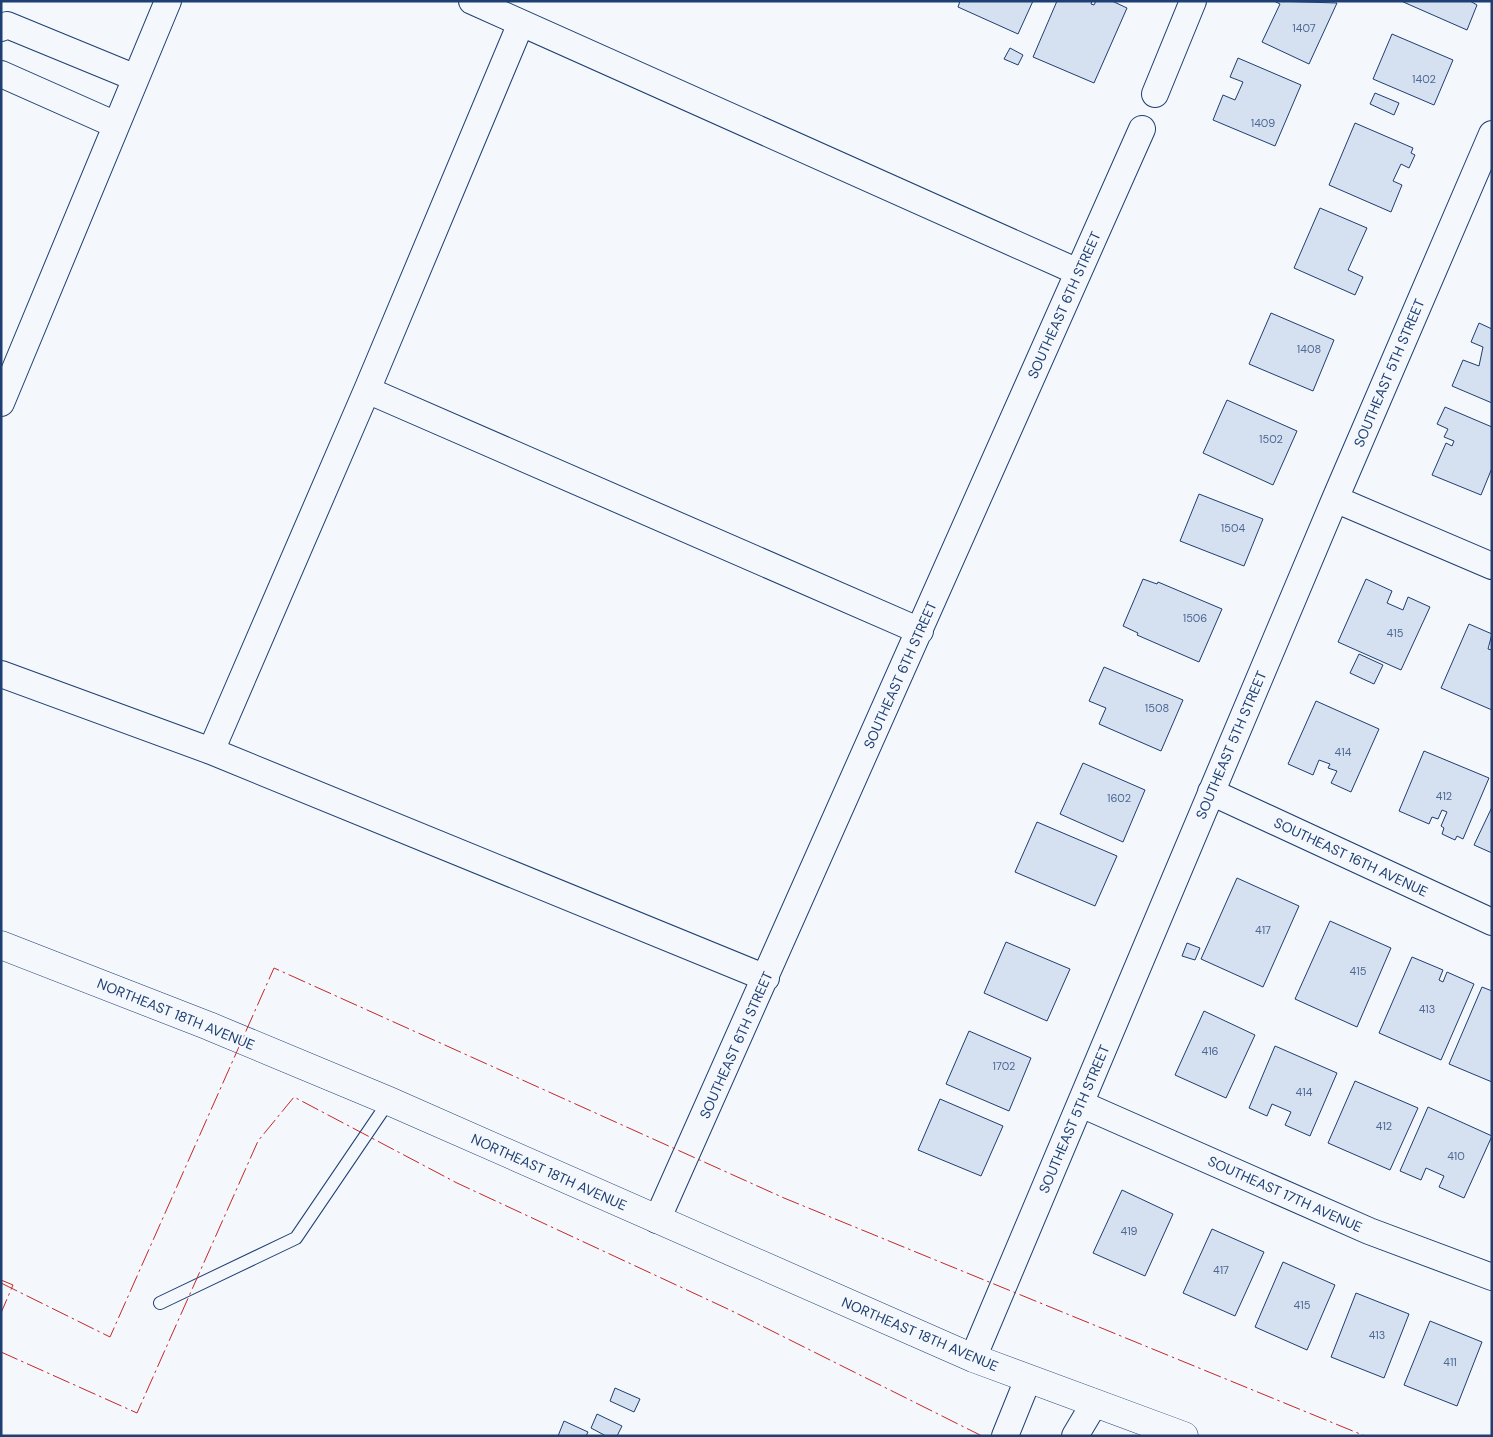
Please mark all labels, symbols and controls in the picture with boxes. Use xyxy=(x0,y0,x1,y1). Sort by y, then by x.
house number: 1407 xyxy=(1292,21,1316,35)
house number: 1402 xyxy=(1412,72,1436,86)
house number: 1409 xyxy=(1251,116,1275,130)
street label: SOUTHEAST 6TH STREET xyxy=(1023,228,1105,381)
street label: SOUTHEAST 5TH STREET xyxy=(1350,296,1428,450)
house number: 1408 xyxy=(1297,342,1321,356)
house number: 1502 xyxy=(1259,432,1283,446)
house number: 1504 xyxy=(1221,521,1245,535)
street label: SOUTHEAST 6TH STREET xyxy=(859,598,941,751)
house number: 1506 xyxy=(1183,611,1207,625)
house number: 415 xyxy=(1387,626,1404,640)
street label: SOUTHEAST 5TH STREET xyxy=(1192,668,1270,822)
house number: 1508 xyxy=(1145,701,1169,715)
house number: 414 xyxy=(1335,745,1352,759)
house number: 412 xyxy=(1436,789,1452,803)
house number: 1602 xyxy=(1107,791,1131,805)
street label: SOUTHEAST 16TH AVENUE xyxy=(1271,813,1431,901)
house number: 417 xyxy=(1255,923,1271,937)
house number: 415 xyxy=(1350,964,1367,978)
street label: SOUTHEAST 6TH STREET xyxy=(695,968,777,1121)
street label: NORTHEAST 18TH AVENUE xyxy=(95,974,258,1054)
house number: 413 xyxy=(1419,1002,1435,1016)
street label: SOUTHEAST 5TH STREET xyxy=(1035,1042,1113,1196)
house number: 416 xyxy=(1201,1044,1219,1058)
house number: 1702 xyxy=(993,1059,1015,1073)
house number: 414 xyxy=(1296,1085,1313,1099)
house number: 412 xyxy=(1376,1119,1392,1133)
street label: NORTHEAST 18TH AVENUE xyxy=(468,1130,630,1214)
house number: 410 xyxy=(1447,1149,1465,1163)
street label: SOUTHEAST 17TH AVENUE xyxy=(1205,1152,1365,1236)
house number: 419 xyxy=(1120,1224,1138,1238)
house number: 417 xyxy=(1213,1263,1229,1277)
street label: NORTHEAST 18TH AVENUE xyxy=(839,1293,1001,1375)
house number: 415 xyxy=(1294,1298,1311,1312)
house number: 413 xyxy=(1369,1328,1385,1342)
house number: 411 xyxy=(1443,1355,1457,1369)

